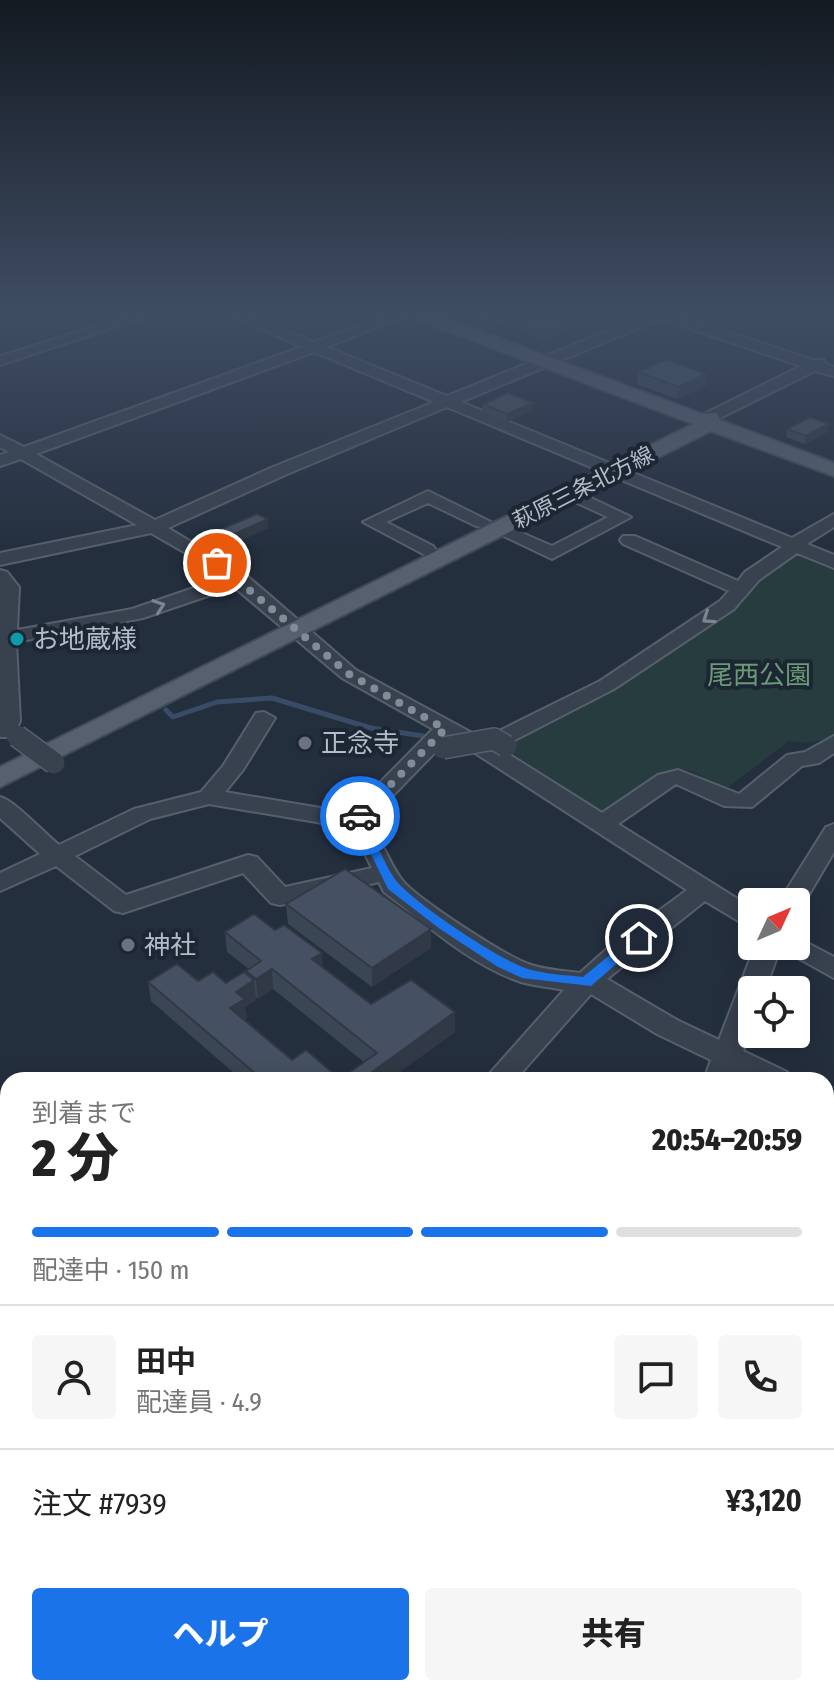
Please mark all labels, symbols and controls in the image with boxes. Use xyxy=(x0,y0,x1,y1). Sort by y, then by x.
street label: 萩原三条北方線 xyxy=(508,440,658,534)
pin xyxy=(183,529,251,597)
icon: bag xyxy=(195,541,239,585)
one-way arrow xyxy=(151,600,165,616)
one-way arrow xyxy=(703,608,717,623)
place label: お地蔵様 xyxy=(33,624,137,655)
marker: お地蔵様 xyxy=(8,630,26,648)
park label: 尾西公園 xyxy=(707,660,811,691)
place label: 正念寺 xyxy=(321,728,399,759)
marker: 正念寺 xyxy=(296,734,314,752)
courier xyxy=(320,776,400,856)
icon: car xyxy=(338,794,382,838)
north arrow xyxy=(738,888,810,960)
map controls xyxy=(738,888,810,1048)
pin xyxy=(605,904,673,972)
icon: home xyxy=(617,916,661,960)
place label: 神社 xyxy=(144,930,196,961)
marker: 神社 xyxy=(119,936,137,954)
button: locate xyxy=(738,976,810,1048)
text: 到着まで xyxy=(32,1098,136,1129)
text: 20:54–20:59 xyxy=(652,1122,802,1158)
text: 2 分 xyxy=(32,1127,119,1190)
text: 配達中 · 150 m xyxy=(32,1255,189,1286)
button: person xyxy=(32,1335,116,1419)
button: chat xyxy=(614,1335,698,1419)
button: phone xyxy=(718,1335,802,1419)
text: 田中 xyxy=(136,1344,196,1380)
text: 配達員 · 4.9 xyxy=(136,1387,262,1418)
text: ¥3,120 xyxy=(726,1483,802,1519)
text: 注文 #7939 xyxy=(32,1486,167,1522)
button: ヘルプ xyxy=(32,1588,409,1680)
button: 共有 xyxy=(425,1588,802,1680)

